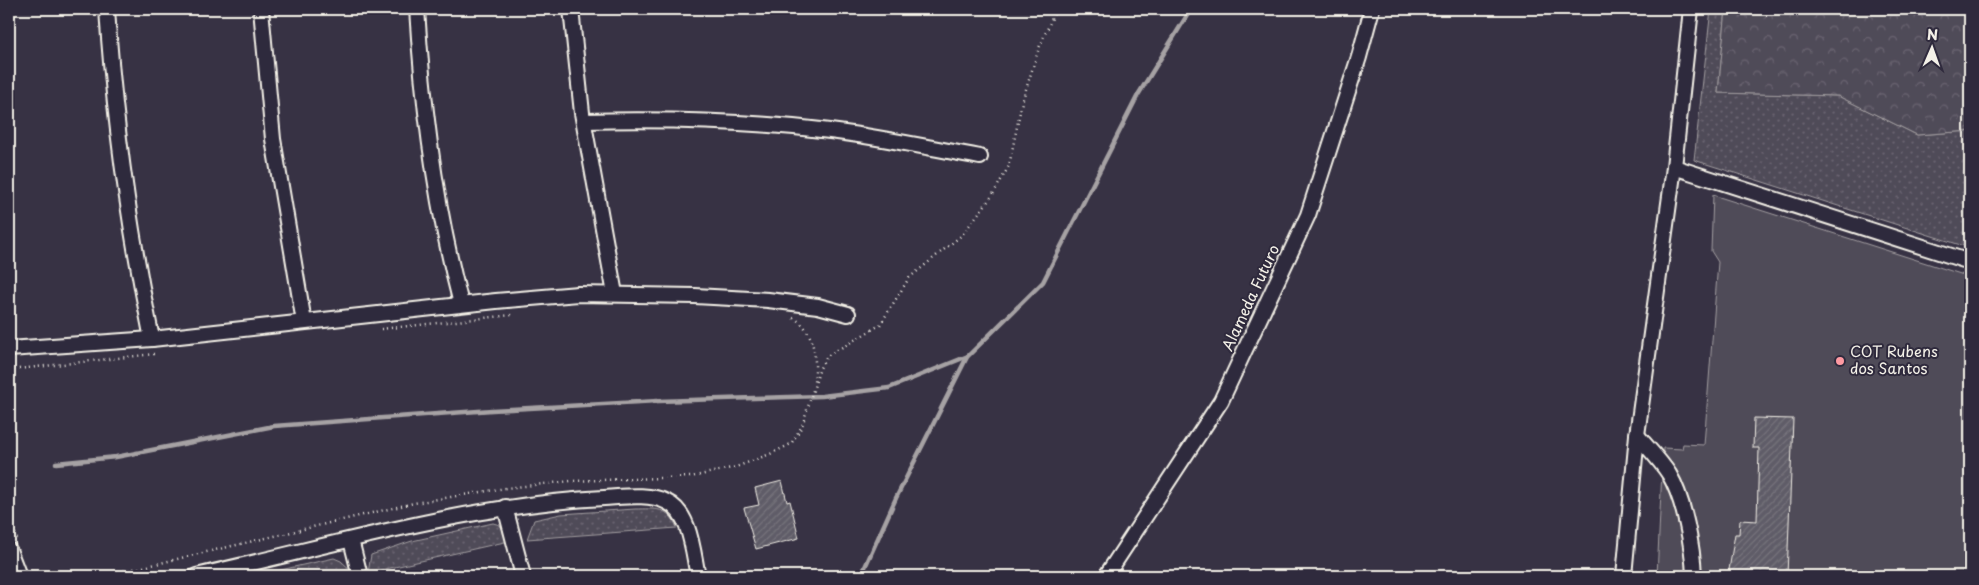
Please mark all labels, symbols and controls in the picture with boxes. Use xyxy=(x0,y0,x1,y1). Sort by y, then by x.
north arrow xyxy=(1906,22,1956,72)
text: N xyxy=(1927,24,1938,45)
street label: Alameda Futuro xyxy=(1215,240,1284,354)
place label: COT Rubens dos Santos xyxy=(1850,339,1938,379)
marker: COT Rubens dos Santos xyxy=(1834,355,1846,367)

